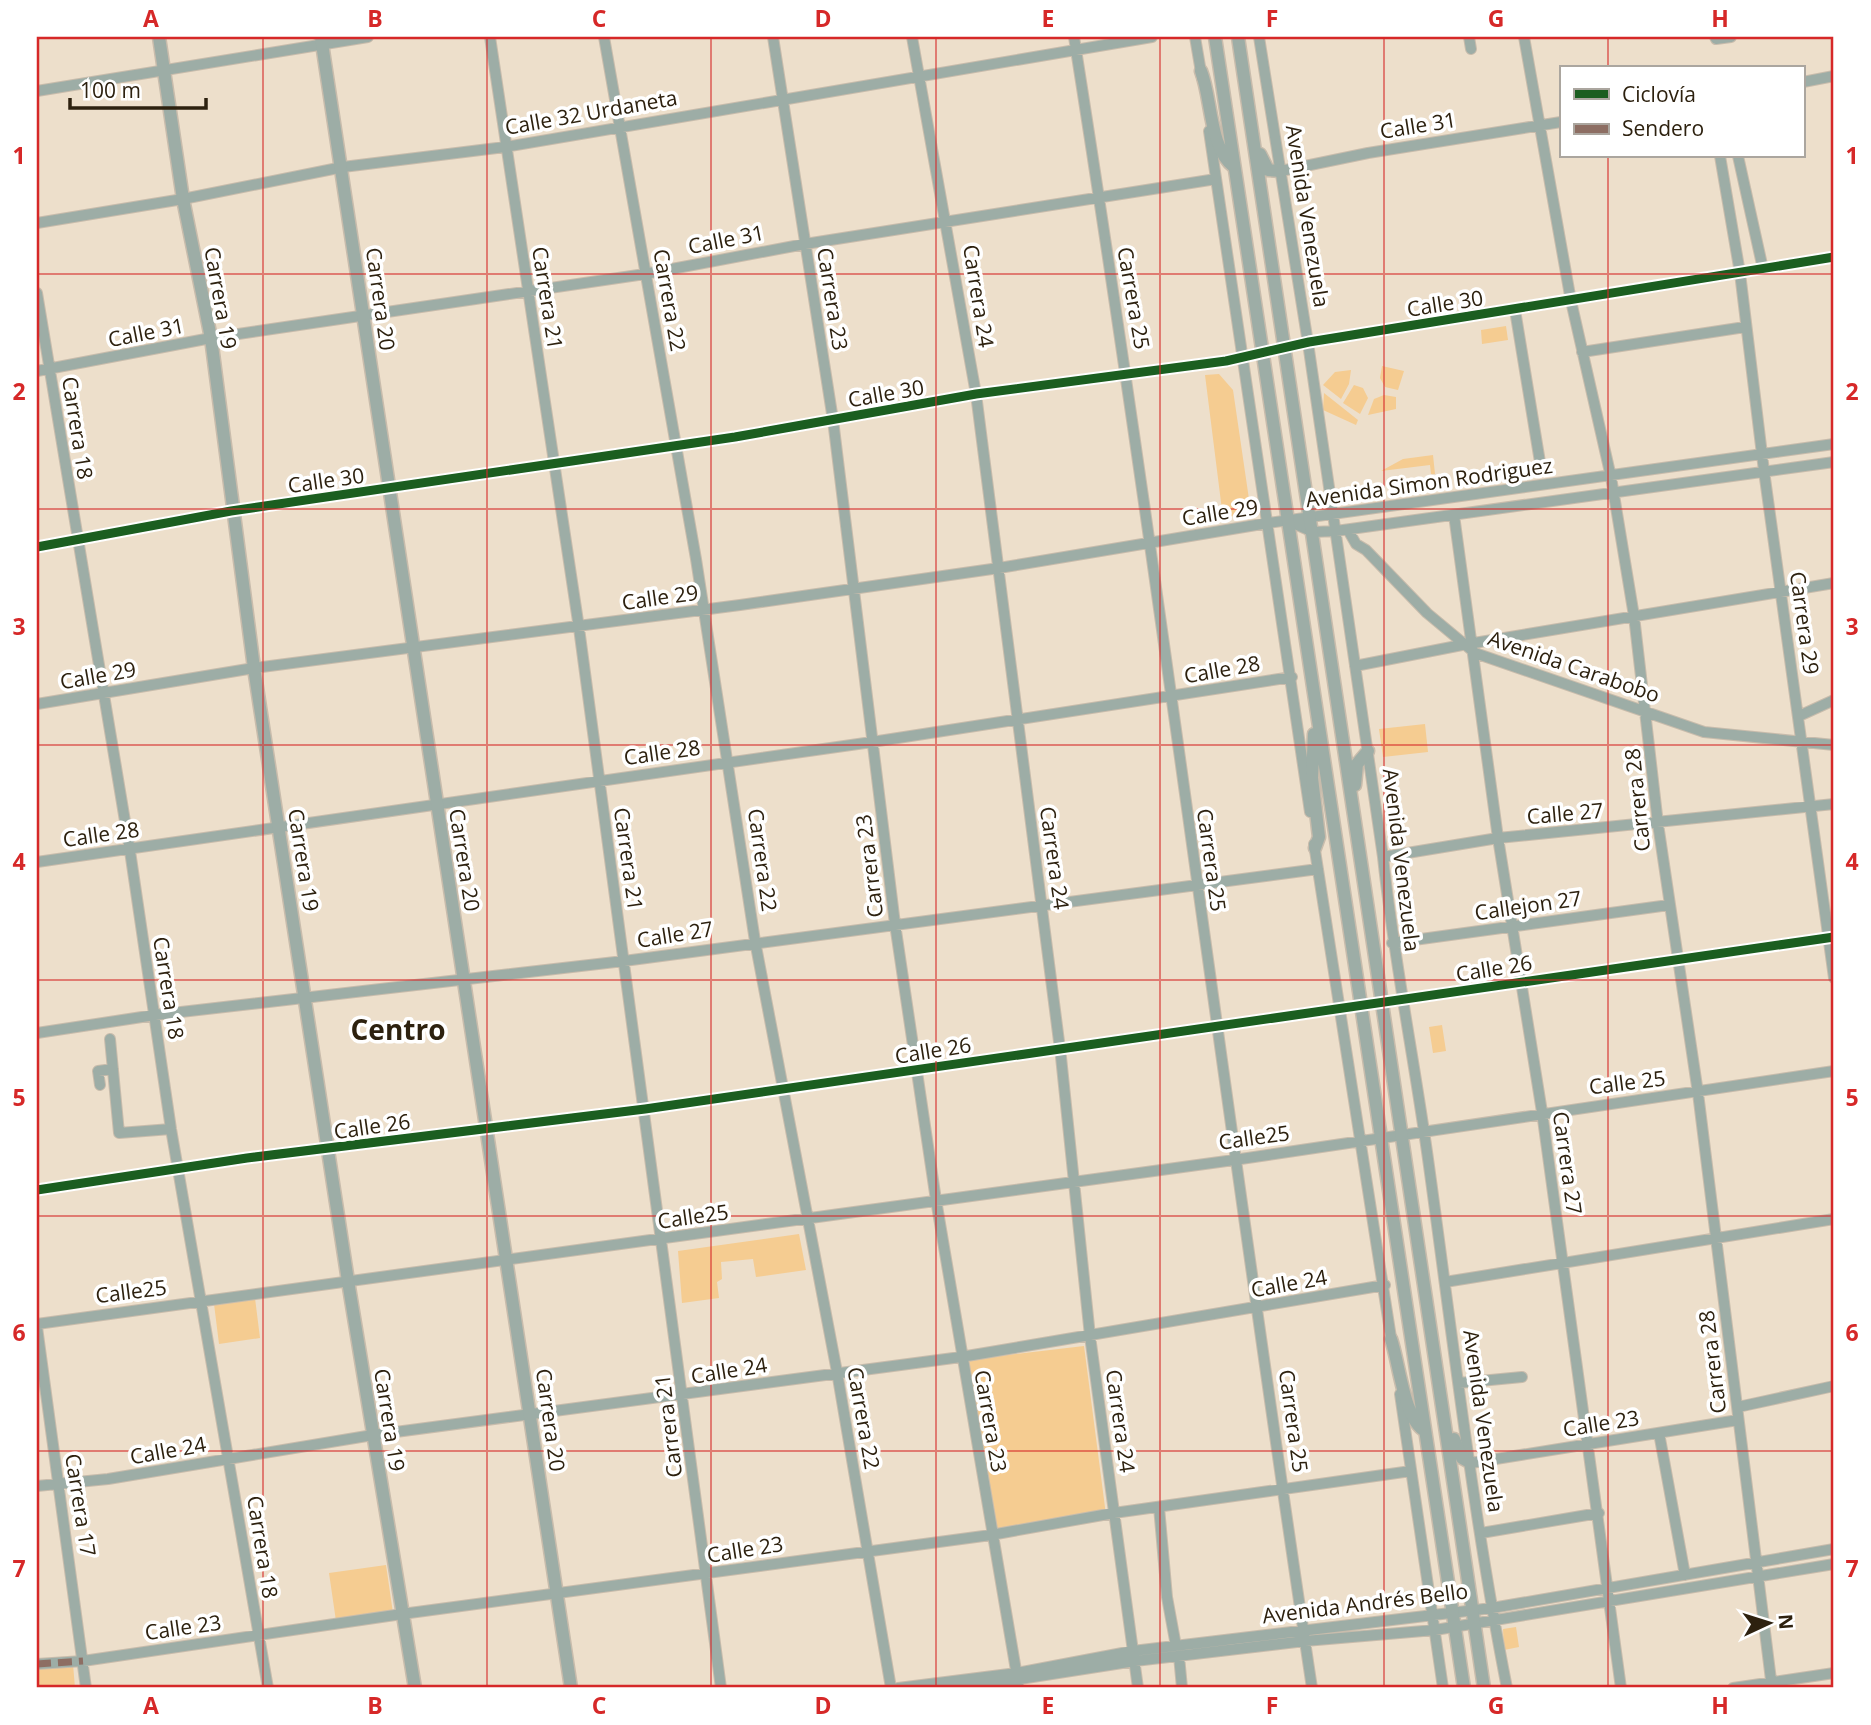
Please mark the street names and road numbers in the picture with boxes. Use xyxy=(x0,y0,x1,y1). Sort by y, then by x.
street label: Calle 32 Urdaneta xyxy=(503,83,679,141)
street label: Calle 31 xyxy=(1378,105,1458,145)
street label: Avenida Venezuela xyxy=(1280,123,1336,309)
street label: Calle 31 xyxy=(686,218,766,260)
street label: Carrera 24 xyxy=(957,243,1001,349)
street label: Carrera 19 xyxy=(198,245,244,351)
street label: Carrera 21 xyxy=(526,245,570,351)
street label: Carrera 25 xyxy=(1111,245,1157,351)
street label: Carrera 20 xyxy=(360,246,402,352)
street label: Carrera 23 xyxy=(811,246,855,352)
street label: Carrera 22 xyxy=(647,247,693,353)
street label: Calle 30 xyxy=(1405,283,1485,323)
street label: Calle 31 xyxy=(106,311,186,353)
street label: Calle 30 xyxy=(846,373,926,413)
street label: Carrera 18 xyxy=(56,375,100,481)
street label: Avenida Simon Rodriguez xyxy=(1304,451,1554,513)
street label: Calle 30 xyxy=(286,461,366,499)
street label: Calle 29 xyxy=(1180,492,1260,532)
street label: Carrera 29 xyxy=(1784,570,1826,676)
street label: Calle 29 xyxy=(620,578,700,616)
street label: Avenida Carabobo xyxy=(1484,623,1664,709)
street label: Calle 28 xyxy=(1182,649,1262,689)
street label: Calle 29 xyxy=(58,655,138,695)
street label: Calle 28 xyxy=(622,733,702,771)
street label: Carrera 28 xyxy=(1618,747,1656,853)
street label: Avenida Venezuela xyxy=(1377,767,1427,953)
street label: Calle 27 xyxy=(1526,796,1604,830)
street label: Carrera 24 xyxy=(1034,805,1076,911)
street label: Carrera 21 xyxy=(608,806,650,912)
street label: Carrera 19 xyxy=(282,807,326,913)
street label: Carrera 20 xyxy=(443,807,487,913)
street label: Carrera 22 xyxy=(742,807,784,913)
street label: Carrera 25 xyxy=(1191,807,1233,913)
street label: Carrera 23 xyxy=(849,813,889,919)
street label: Calle 28 xyxy=(61,815,141,853)
street label: Callejon 27 xyxy=(1473,884,1583,926)
street label: Calle 27 xyxy=(635,914,715,954)
street label: Carrera 18 xyxy=(147,935,191,1041)
street label: Calle 26 xyxy=(1454,948,1534,988)
street label: Calle 26 xyxy=(893,1030,973,1070)
street label: Calle 25 xyxy=(1587,1063,1667,1101)
street label: Calle 26 xyxy=(332,1107,412,1145)
street label: Carrera 27 xyxy=(1547,1110,1589,1216)
street label: Calle25 xyxy=(1217,1118,1291,1156)
street label: Calle25 xyxy=(656,1197,730,1235)
street label: Calle 24 xyxy=(1249,1263,1329,1303)
street label: Calle25 xyxy=(94,1273,168,1309)
street label: Carrera 28 xyxy=(1692,1309,1732,1415)
street label: Avenida Venezuela xyxy=(1457,1328,1511,1514)
street label: Calle 24 xyxy=(689,1350,769,1390)
street label: Carrera 22 xyxy=(841,1365,887,1471)
street label: Carrera 19 xyxy=(368,1367,412,1473)
street label: Carrera 20 xyxy=(530,1367,572,1473)
street label: Carrera 23 xyxy=(968,1368,1014,1474)
street label: Carrera 24 xyxy=(1100,1368,1142,1474)
street label: Carrera 25 xyxy=(1273,1368,1315,1474)
street label: Carrera 21 xyxy=(648,1373,688,1479)
street label: Calle 23 xyxy=(1561,1403,1641,1443)
street label: Calle 24 xyxy=(128,1430,208,1470)
street label: Carrera 17 xyxy=(59,1452,103,1558)
street label: Carrera 18 xyxy=(241,1494,285,1600)
street label: Calle 23 xyxy=(705,1529,785,1569)
street label: Avenida Andrés Bello xyxy=(1260,1576,1470,1630)
street label: Calle 23 xyxy=(143,1608,223,1646)

